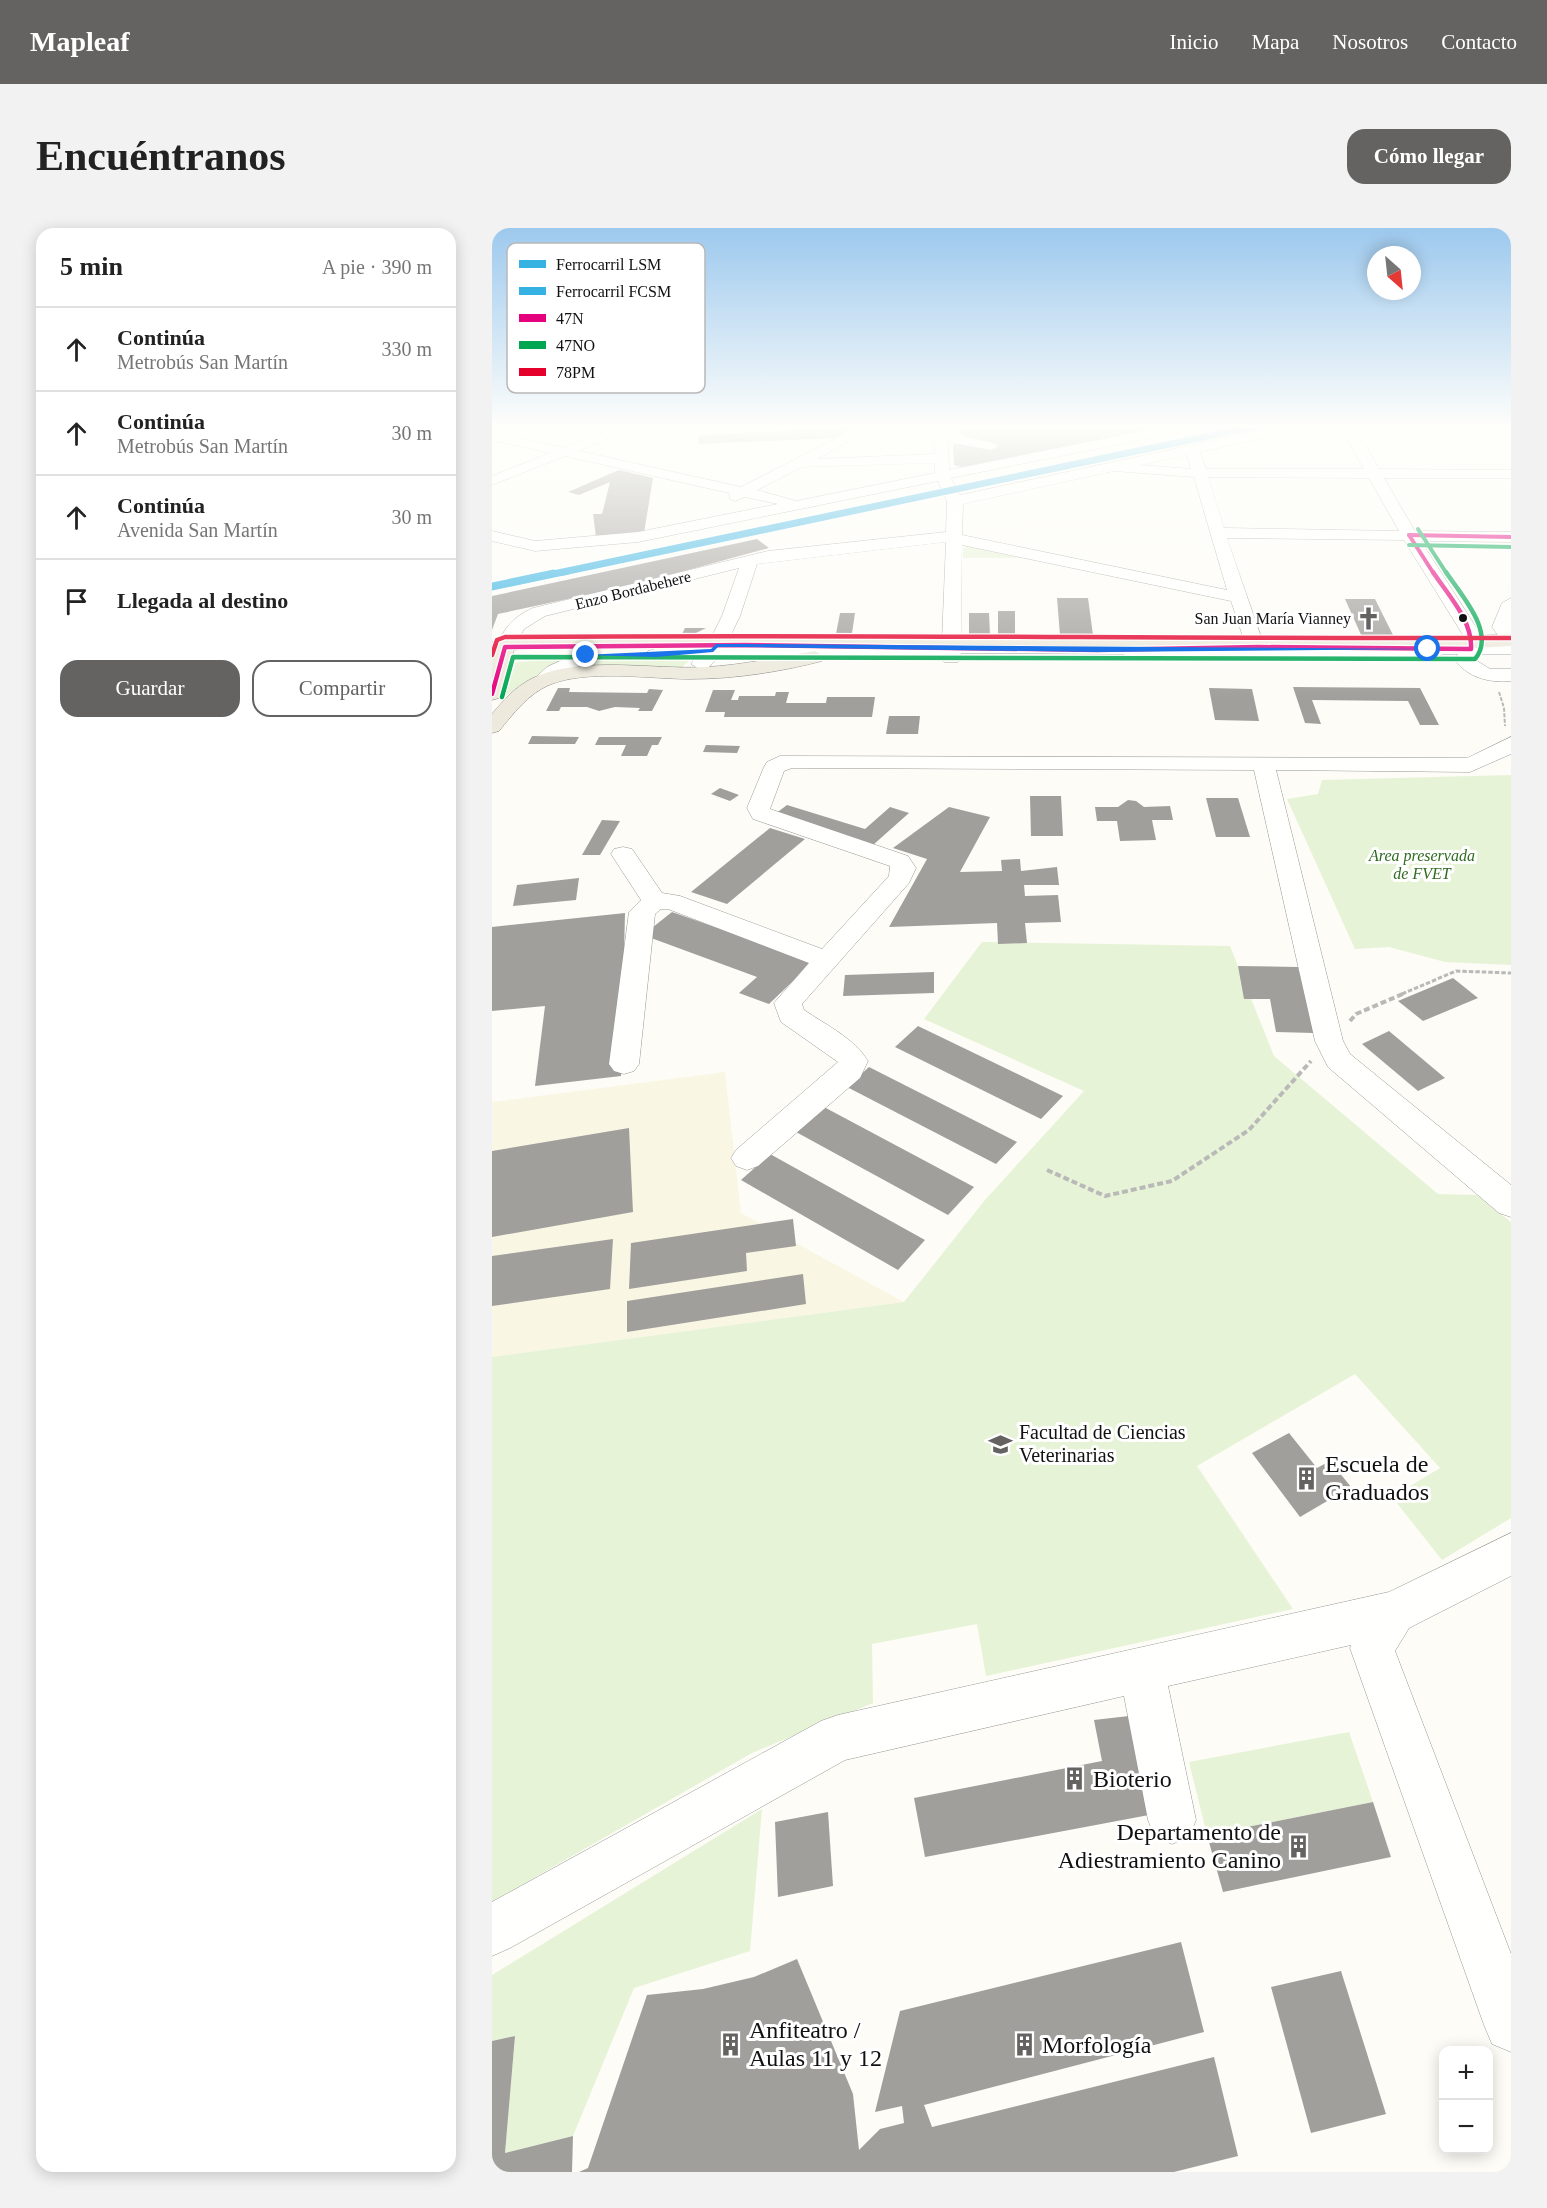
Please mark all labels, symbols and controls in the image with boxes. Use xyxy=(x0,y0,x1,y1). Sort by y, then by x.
text: Mapleaf xyxy=(30,26,130,57)
text: Inicio xyxy=(1170,30,1219,54)
text: Mapa xyxy=(1252,30,1299,54)
text: Nosotros xyxy=(1332,30,1408,54)
text: Contacto xyxy=(1441,30,1517,54)
button: Cómo llegar xyxy=(1347,129,1511,184)
text: Encuéntranos xyxy=(36,133,286,179)
legend xyxy=(507,243,705,393)
north arrow xyxy=(1367,246,1421,300)
text: 5 min xyxy=(60,252,123,281)
text: A pie · 390 m xyxy=(322,256,432,278)
text: Ferrocarril LSM xyxy=(556,256,661,273)
text: Ferrocarril FCSM xyxy=(556,283,671,300)
text: 47N xyxy=(556,310,584,327)
text: Continúa xyxy=(117,325,205,350)
icon: ahead xyxy=(60,333,93,366)
text: 47NO xyxy=(556,337,595,354)
text: 330 m xyxy=(381,338,432,360)
text: Metrobús San Martín xyxy=(117,351,288,373)
text: 78PM xyxy=(556,364,595,381)
text: Continúa xyxy=(117,409,205,434)
icon: ahead xyxy=(60,417,93,450)
text: 30 m xyxy=(391,422,432,444)
text: Metrobús San Martín xyxy=(117,435,288,457)
text: Continúa xyxy=(117,493,205,518)
icon: ahead xyxy=(60,501,93,534)
text: 30 m xyxy=(391,506,432,528)
text: Avenida San Martín xyxy=(117,519,278,541)
street label: Enzo Bordabehere xyxy=(573,567,693,613)
icon: arrive xyxy=(60,585,93,618)
text: Llegada al destino xyxy=(117,588,288,613)
church icon: San Juan María Vianney xyxy=(1356,605,1382,631)
place label: San Juan María Vianney xyxy=(1195,610,1351,628)
unlabelled marker xyxy=(1457,612,1469,624)
route start xyxy=(1414,635,1440,661)
route end xyxy=(572,641,598,667)
button: Guardar xyxy=(60,660,240,717)
button: Compartir xyxy=(252,660,432,717)
park label: Area preservada de FVET xyxy=(1368,847,1475,882)
place label: Facultad de Ciencias Veterinarias xyxy=(1019,1421,1186,1466)
school or university icon: Facultad de Ciencias Veterinarias xyxy=(988,1431,1014,1457)
place label: Escuela de Graduados xyxy=(1325,1451,1429,1505)
building icon: Escuela de Graduados xyxy=(1294,1465,1320,1491)
building icon: Bioterio xyxy=(1062,1766,1088,1792)
place label: Bioterio xyxy=(1093,1766,1172,1792)
place label: Departamento de Adiestramiento Canino xyxy=(1058,1819,1281,1873)
building icon: Departamento de Adiestramiento Canino xyxy=(1286,1833,1312,1859)
place label: Anfiteatro / Aulas 11 y 12 xyxy=(749,2017,882,2071)
building icon: Anfiteatro / Aulas 11 y 12 xyxy=(718,2031,744,2057)
building icon: Morfología xyxy=(1011,2032,1037,2058)
place label: Morfología xyxy=(1042,2032,1152,2058)
map controls xyxy=(1439,2046,1493,2154)
button: + xyxy=(1439,2046,1493,2100)
button: − xyxy=(1439,2100,1493,2154)

